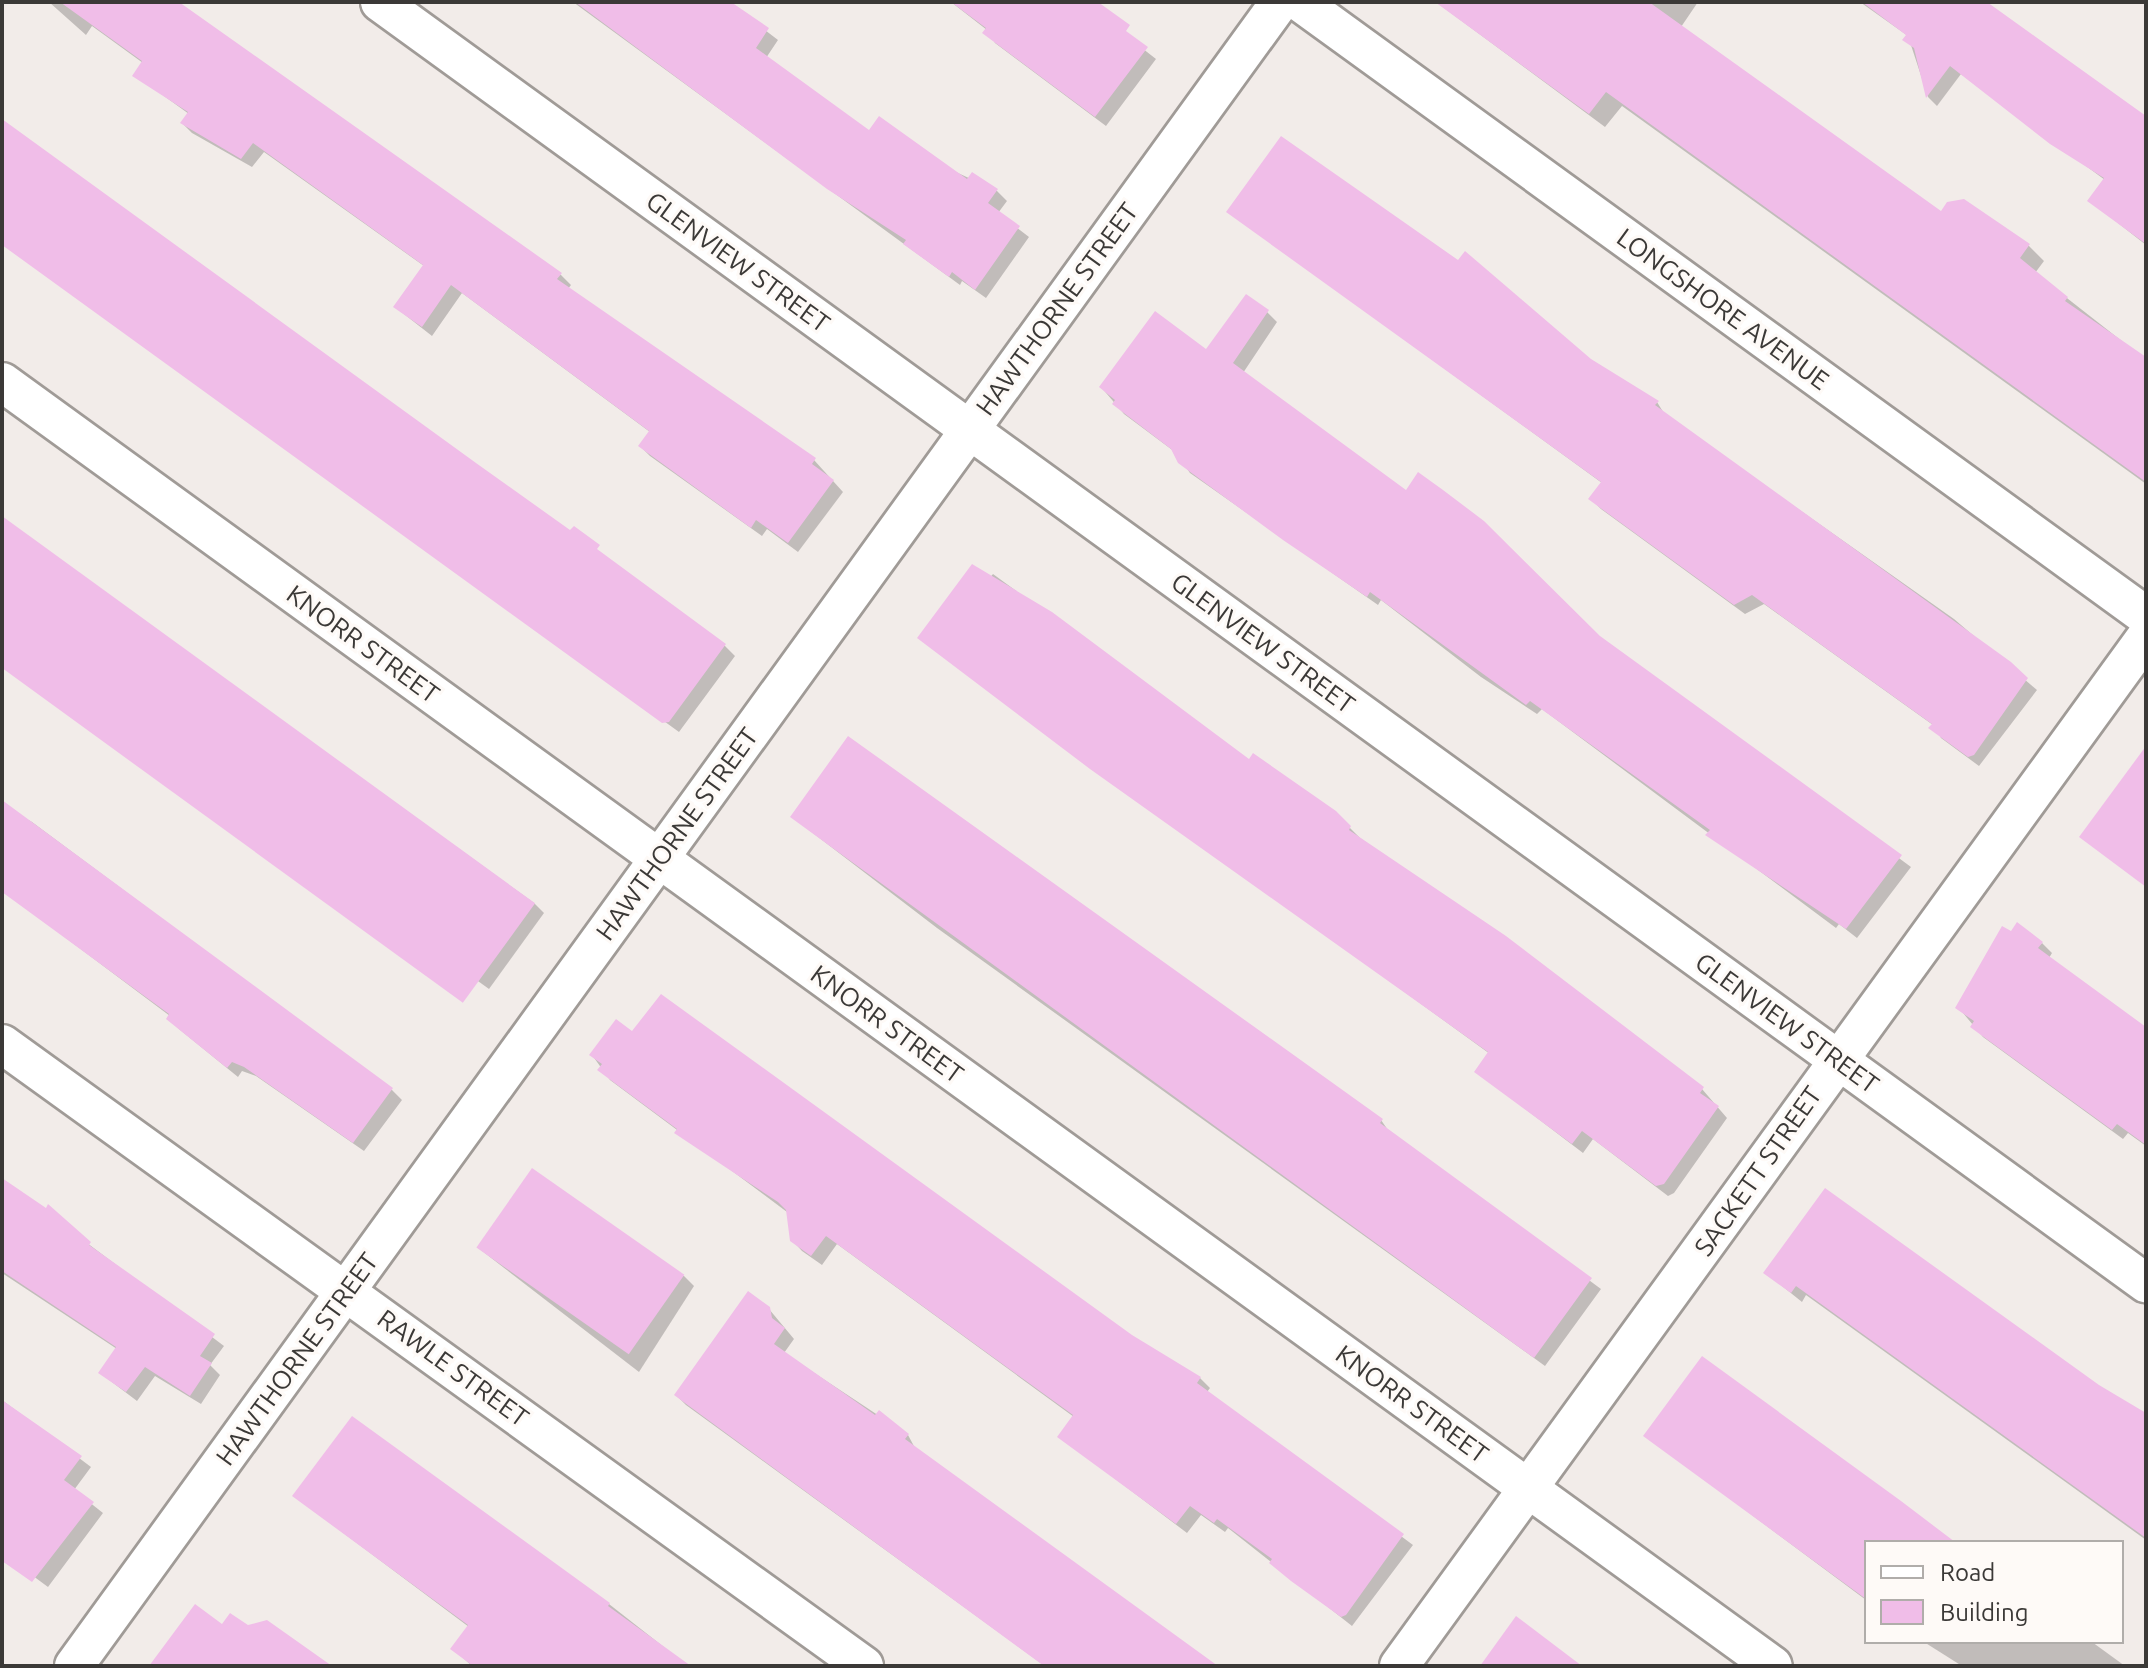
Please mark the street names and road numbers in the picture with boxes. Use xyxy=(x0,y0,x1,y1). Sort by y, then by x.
street label: GLENVIEW STREET xyxy=(640,185,836,339)
street label: HAWTHORNE STREET xyxy=(969,197,1145,421)
street label: LONGSHORE AVENUE xyxy=(1611,222,1835,396)
street label: GLENVIEW STREET xyxy=(1165,566,1361,720)
street label: KNORR STREET xyxy=(281,578,445,710)
street label: HAWTHORNE STREET xyxy=(589,722,765,946)
street label: GLENVIEW STREET xyxy=(1689,946,1885,1100)
street label: KNORR STREET xyxy=(805,958,969,1090)
street label: SACKETT STREET xyxy=(1688,1080,1828,1262)
street label: HAWTHORNE STREET xyxy=(209,1247,385,1471)
street label: RAWLE STREET xyxy=(371,1303,535,1433)
street label: KNORR STREET xyxy=(1330,1338,1494,1470)

